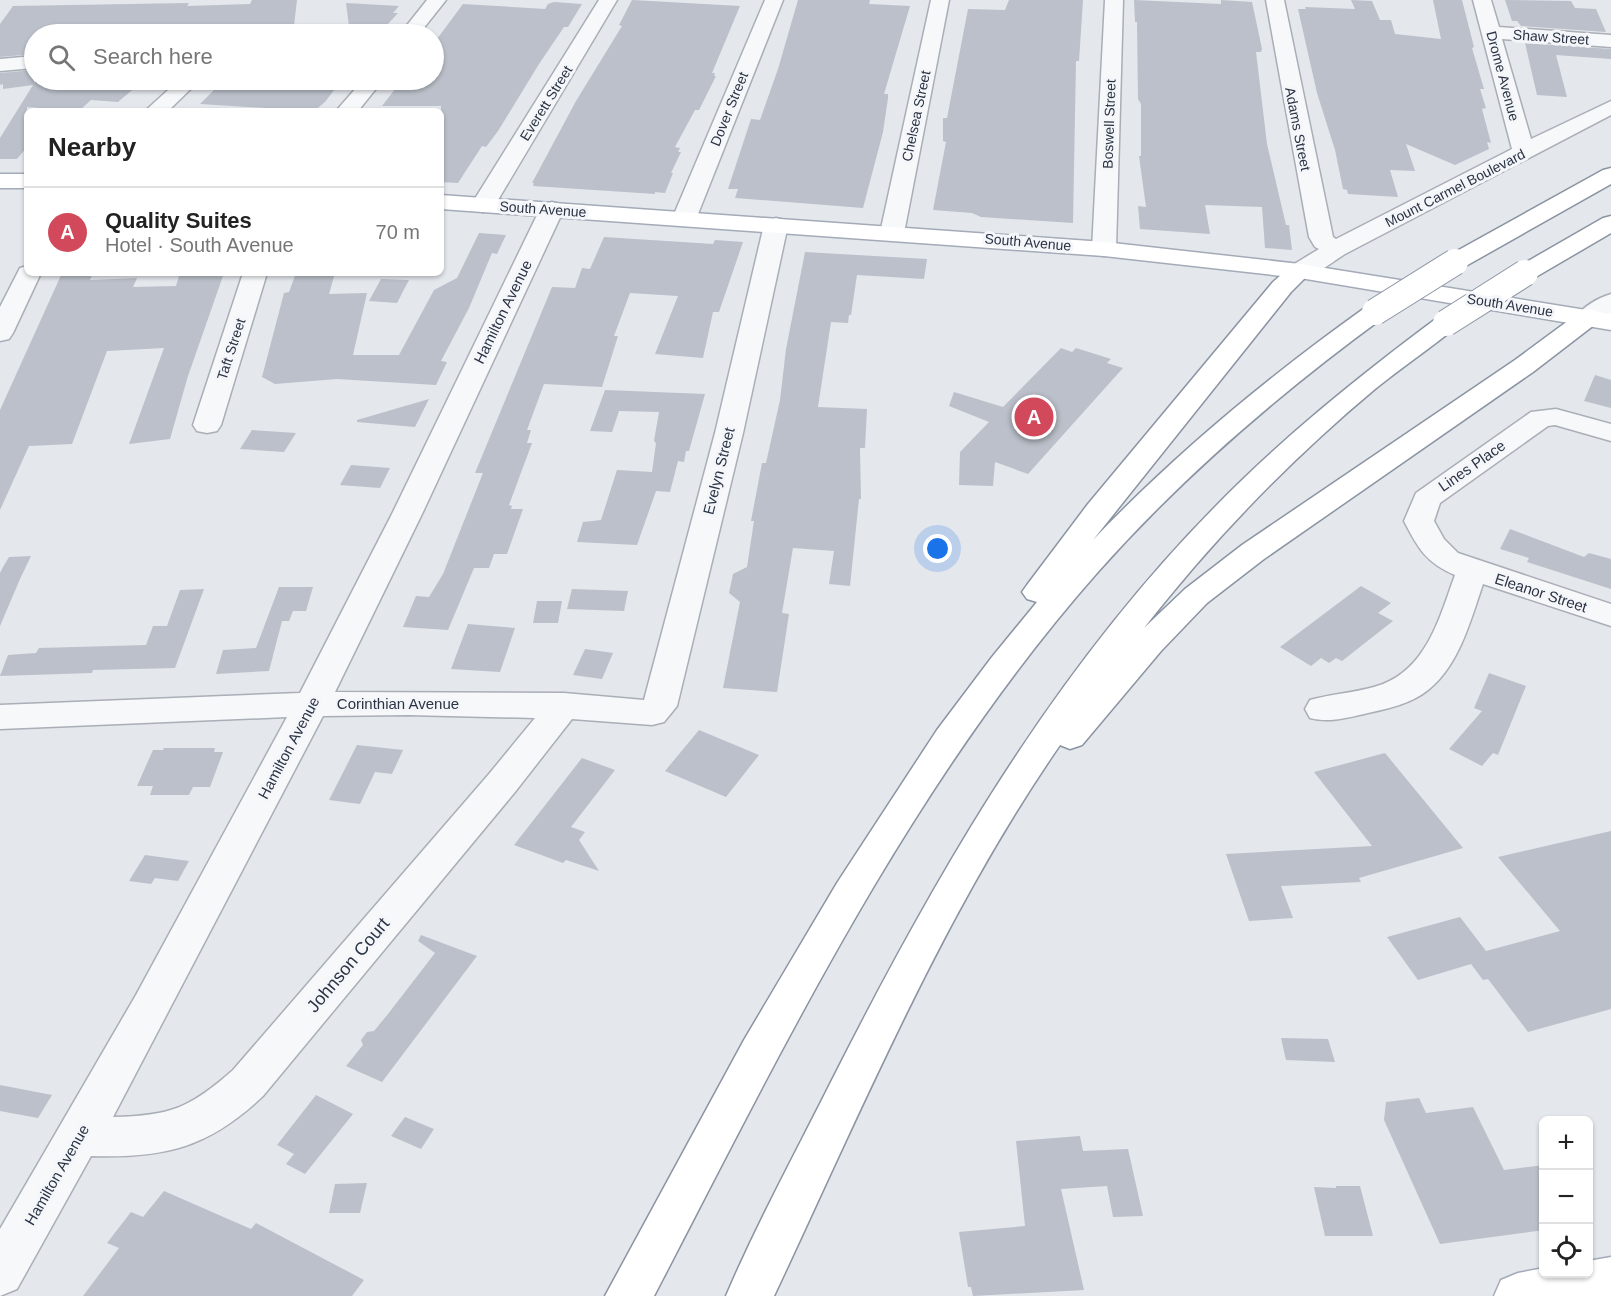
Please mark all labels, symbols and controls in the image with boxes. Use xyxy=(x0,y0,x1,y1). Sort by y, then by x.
search box xyxy=(24,24,444,90)
street label: Shaw Street xyxy=(1512,26,1590,48)
street label: Drome Avenue xyxy=(1483,29,1523,123)
icon: search xyxy=(45,41,78,74)
text: Search here xyxy=(93,44,213,69)
street label: Everett Street xyxy=(517,62,576,144)
street label: Dover Street xyxy=(707,69,751,148)
street label: Chelsea Street xyxy=(899,69,933,163)
street label: Boswell Street xyxy=(1099,79,1119,169)
street label: Adams Street xyxy=(1282,86,1314,172)
text: Nearby xyxy=(48,132,136,162)
street label: Mount Carmel Boulevard xyxy=(1382,146,1528,230)
street label: South Avenue xyxy=(499,198,587,220)
text: Quality Suites xyxy=(105,208,252,233)
text: A xyxy=(60,221,75,243)
text: 70 m xyxy=(376,221,420,243)
street label: South Avenue xyxy=(984,230,1072,254)
text: Hotel · South Avenue xyxy=(105,234,294,256)
street label: Hamilton Avenue xyxy=(470,257,535,366)
street label: South Avenue xyxy=(1466,290,1554,320)
street label: Taft Street xyxy=(214,316,249,382)
pin: A xyxy=(1014,394,1054,440)
street label: Evelyn Street xyxy=(699,425,738,516)
street label: Lines Place xyxy=(1435,436,1508,495)
your location xyxy=(923,534,952,563)
street label: Eleanor Street xyxy=(1493,570,1590,616)
street label: Hamilton Avenue xyxy=(254,694,323,802)
street label: Corinthian Avenue xyxy=(337,695,459,712)
street label: Johnson Court xyxy=(303,914,393,1016)
map controls xyxy=(1539,1116,1593,1278)
button: + xyxy=(1539,1116,1593,1170)
street label: Hamilton Avenue xyxy=(21,1122,92,1228)
button: − xyxy=(1539,1170,1593,1224)
button: locate xyxy=(1539,1224,1593,1278)

